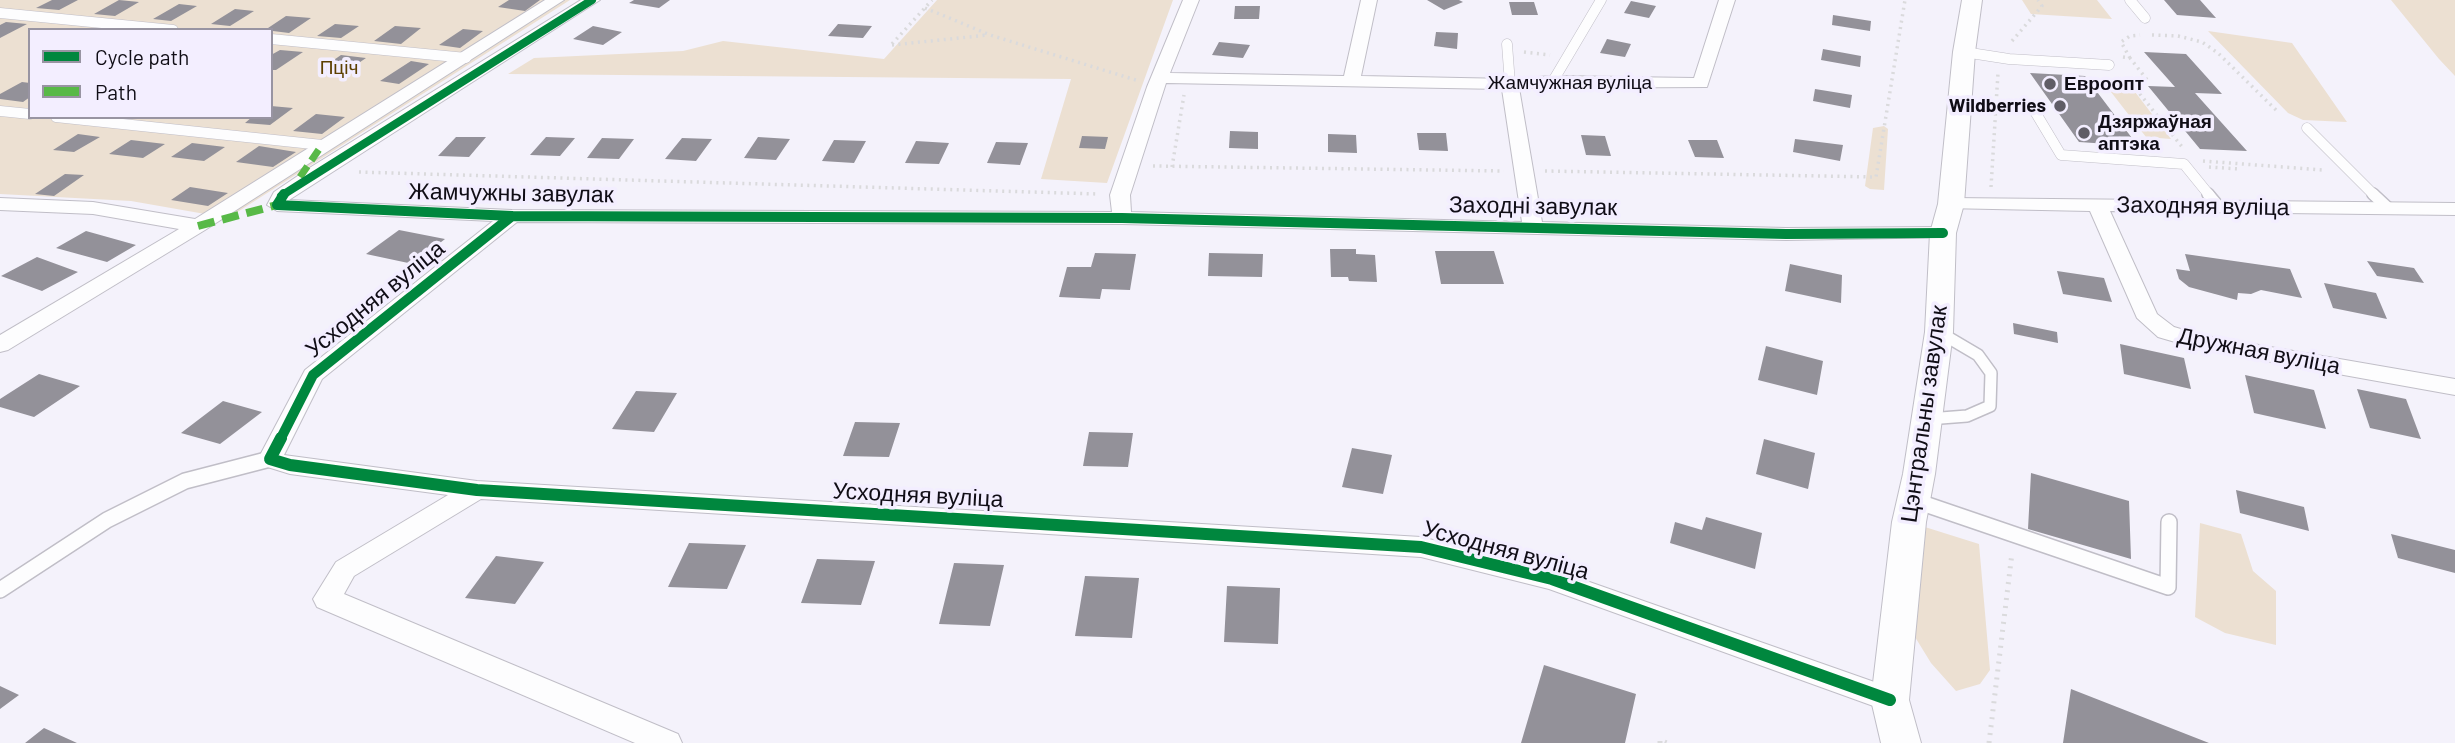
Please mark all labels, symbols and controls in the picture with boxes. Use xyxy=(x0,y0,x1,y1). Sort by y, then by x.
legend xyxy=(28,28,273,119)
text: Cycle path xyxy=(95,44,189,69)
park label: Пціч xyxy=(320,57,358,79)
street label: Жамчужная вуліца xyxy=(1488,72,1652,94)
place label: Евроопт xyxy=(2064,73,2144,95)
marker: Евроопт xyxy=(2042,76,2058,92)
text: Path xyxy=(95,79,137,104)
place label: Wildberries xyxy=(1949,95,2046,117)
marker: Wildberries xyxy=(2052,98,2068,114)
place label: Дзяржаўная аптэка xyxy=(2098,111,2212,155)
marker: Дзяржаўная аптэка xyxy=(2076,125,2092,141)
street label: Жамчужны завулак xyxy=(408,177,614,209)
street label: Заходні завулак xyxy=(1449,191,1617,221)
street label: Заходняя вуліца xyxy=(2116,191,2290,221)
street label: Усходняя вуліца xyxy=(300,234,450,364)
street label: Цэнтральны завулак xyxy=(1895,304,1953,524)
street label: Дружная вуліца xyxy=(2175,322,2343,380)
street label: Усходняя вуліца xyxy=(832,477,1004,513)
street label: Усходняя вуліца xyxy=(1420,515,1592,585)

